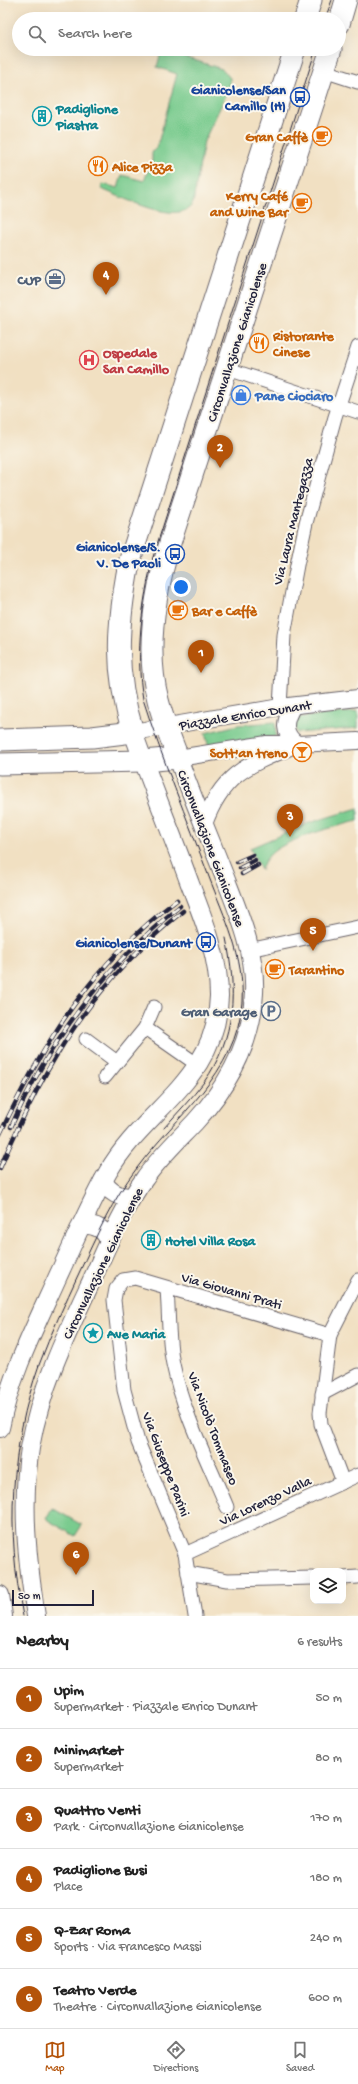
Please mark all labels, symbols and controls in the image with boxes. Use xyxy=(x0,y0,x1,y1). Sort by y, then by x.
search box xyxy=(12,12,346,56)
icon: search xyxy=(26,23,48,45)
text: Search here xyxy=(58,25,132,43)
place label: Gianicolense/San Camillo (H) xyxy=(191,83,286,116)
bus stop icon: Gianicolense/San Camillo (H) xyxy=(289,86,311,108)
place label: Padiglione Piastra xyxy=(55,102,119,135)
building icon: Padiglione Piastra xyxy=(31,105,53,127)
cafe icon: Gran Caffè xyxy=(311,125,333,147)
place label: Gran Caffè xyxy=(245,130,309,147)
restaurant icon: Alice Pizza xyxy=(87,155,109,177)
place label: Alice Pizza xyxy=(111,160,174,177)
place label: Kerry Café and Wine Bar xyxy=(209,189,290,222)
cafe icon: Kerry Café and Wine Bar xyxy=(291,192,313,214)
street label: Circonvallazione Gianicolense xyxy=(205,260,272,425)
pin: 4 xyxy=(93,262,119,295)
office icon: CUP xyxy=(44,268,66,290)
place label: CUP xyxy=(17,273,42,290)
place label: Ristorante Cinese xyxy=(272,329,335,362)
restaurant icon: Ristorante Cinese xyxy=(248,332,270,354)
place label: Ospedale San Camillo xyxy=(103,346,170,379)
hospital icon: Ospedale San Camillo xyxy=(78,349,100,371)
shop icon: Pane Ciociaro xyxy=(230,384,252,406)
place label: Pane Ciociaro xyxy=(254,389,334,406)
pin: 2 xyxy=(207,435,233,468)
street label: Via Laura Mantegazza xyxy=(270,455,319,588)
place label: Gianicolense/S. V. De Paoli xyxy=(76,540,161,573)
bus stop icon: Gianicolense/S. V. De Paoli xyxy=(164,543,186,565)
your location xyxy=(171,577,191,597)
cafe icon: Bar e Caffè xyxy=(167,599,189,621)
place label: Bar e Caffè xyxy=(191,604,258,621)
pin: 1 xyxy=(188,640,214,673)
street label: Piazzale Enrico Dunant xyxy=(177,697,314,735)
bar icon: Sott'an treno xyxy=(291,741,313,763)
place label: Sott'an treno xyxy=(210,746,289,763)
street label: Circonvallazione Gianicolense xyxy=(172,768,248,930)
pin: 3 xyxy=(277,804,303,837)
pin: 5 xyxy=(300,918,326,951)
bus stop icon: Gianicolense/Dunant xyxy=(195,931,217,953)
place label: Gianicolense/Dunant xyxy=(75,936,193,953)
cafe icon: Tarantino xyxy=(264,958,286,980)
place label: Tarantino xyxy=(288,963,345,980)
parking icon: Gran Garage xyxy=(260,1000,282,1022)
place label: Gran Garage xyxy=(181,1005,258,1022)
street label: Circonvallazione Gianicolense xyxy=(60,1185,149,1343)
building icon: Hotel Villa Rosa xyxy=(140,1229,162,1251)
place label: Hotel Villa Rosa xyxy=(165,1234,256,1251)
street label: Via Giovanni Prati xyxy=(178,1270,284,1315)
place icon: Ave Maria xyxy=(82,1322,104,1344)
place label: Ave Maria xyxy=(106,1327,166,1344)
street label: Via Nicolò Tommaseo xyxy=(182,1369,241,1488)
street label: Via Giuseppe Parini xyxy=(137,1409,192,1519)
street label: Via Lorenzo Valla xyxy=(217,1473,316,1531)
pin: 6 xyxy=(63,1542,89,1575)
map controls xyxy=(310,1568,346,1604)
button: layers xyxy=(310,1568,346,1604)
scale bar xyxy=(12,1588,94,1607)
text: 50 m xyxy=(18,1591,40,1603)
text: Nearby xyxy=(16,1632,69,1652)
text: 6 results xyxy=(297,1635,342,1650)
text: Upim xyxy=(54,1682,84,1700)
text: 1 xyxy=(26,1691,32,1706)
text: 50 m xyxy=(315,1691,342,1706)
text: Supermarket · Piazzale Enrico Dunant xyxy=(54,1700,257,1715)
text: Minimarket xyxy=(54,1742,123,1760)
text: 2 xyxy=(26,1751,32,1766)
text: 80 m xyxy=(315,1751,342,1766)
text: Supermarket xyxy=(54,1760,123,1775)
text: Quattro Venti xyxy=(54,1802,141,1820)
text: 3 xyxy=(26,1811,32,1826)
text: 170 m xyxy=(310,1811,342,1826)
text: Park · Circonvallazione Gianicolense xyxy=(54,1820,244,1835)
text: Padiglione Busi xyxy=(54,1862,147,1880)
text: 4 xyxy=(26,1871,32,1886)
text: 180 m xyxy=(310,1871,342,1886)
text: Place xyxy=(54,1880,82,1895)
text: Q-Zar Roma xyxy=(54,1922,130,1940)
text: 5 xyxy=(26,1931,32,1946)
text: 240 m xyxy=(310,1931,342,1946)
text: Sports · Via Francesco Massi xyxy=(54,1940,202,1955)
text: Teatro Verde xyxy=(54,1982,137,2000)
text: 6 xyxy=(26,1991,32,2006)
text: 600 m xyxy=(308,1991,342,2006)
text: Theatre · Circonvallazione Gianicolense xyxy=(54,2000,261,2015)
tab: Map xyxy=(44,2039,66,2075)
tab: Directions xyxy=(154,2039,198,2075)
tab: Saved xyxy=(286,2039,314,2075)

